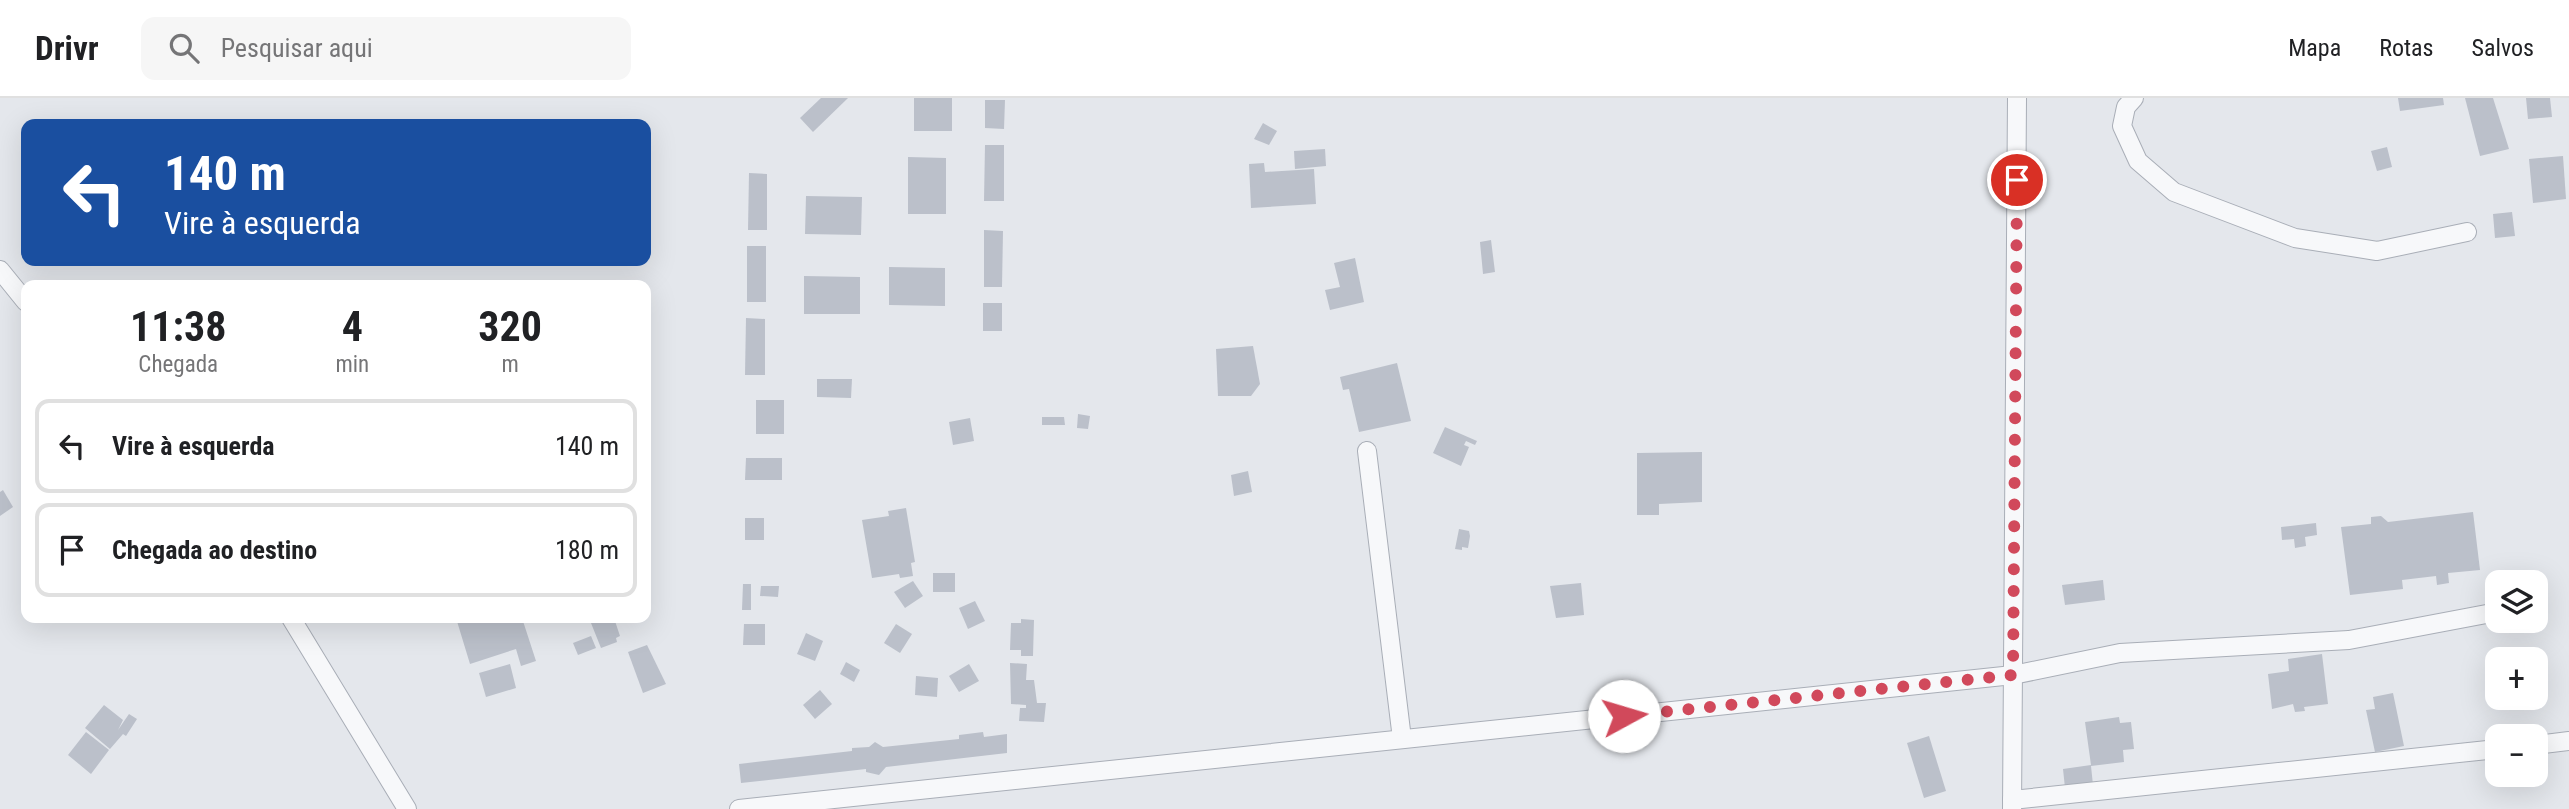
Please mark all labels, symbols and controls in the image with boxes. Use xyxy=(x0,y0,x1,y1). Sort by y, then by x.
search box xyxy=(141,17,631,80)
text: Drivr xyxy=(35,29,99,68)
icon: search xyxy=(165,29,203,67)
text: Pesquisar aqui xyxy=(221,33,373,63)
text: Mapa xyxy=(2288,34,2341,62)
text: Rotas xyxy=(2379,34,2433,62)
text: Salvos xyxy=(2471,34,2534,62)
text: 140 m xyxy=(164,145,286,202)
icon: left xyxy=(49,147,140,238)
pin xyxy=(1987,150,2047,210)
icon: arrive xyxy=(1998,161,2036,199)
text: Vire à esquerda xyxy=(164,204,360,242)
text: 11:38 xyxy=(130,302,226,351)
text: 4 xyxy=(342,302,363,351)
text: 320 xyxy=(478,302,542,351)
text: Chegada xyxy=(138,351,218,378)
text: min xyxy=(335,351,369,378)
text: m xyxy=(501,351,519,378)
icon: left xyxy=(53,427,91,465)
text: Vire à esquerda xyxy=(112,431,275,461)
text: 140 m xyxy=(555,431,619,461)
icon: arrive xyxy=(53,531,91,569)
text: Chegada ao destino xyxy=(112,535,317,565)
text: 180 m xyxy=(555,535,619,565)
map controls xyxy=(2485,570,2548,787)
button: layers xyxy=(2485,570,2548,633)
button: + xyxy=(2485,647,2548,710)
position arrow xyxy=(1587,679,1661,753)
button: − xyxy=(2485,724,2548,787)

